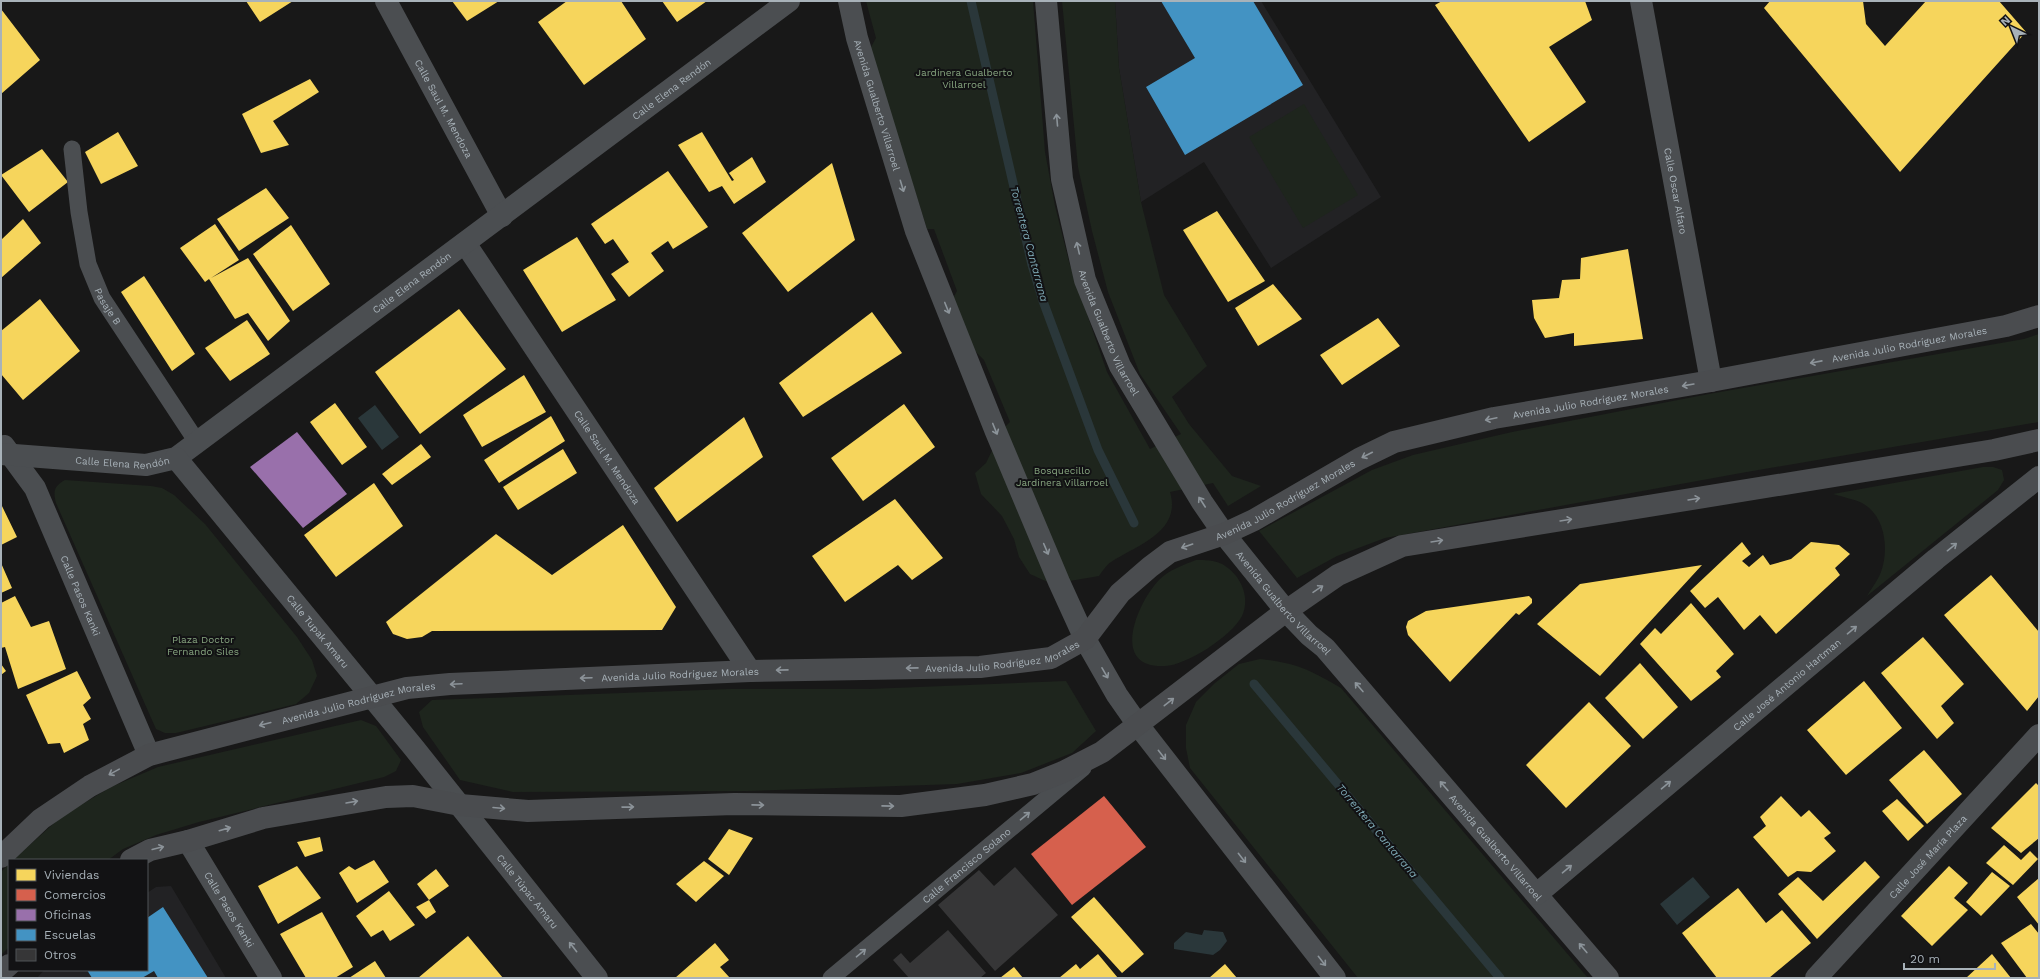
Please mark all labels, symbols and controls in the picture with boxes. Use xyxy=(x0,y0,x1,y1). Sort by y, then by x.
north arrow xyxy=(1992,8,2032,48)
text: N xyxy=(1998,14,2013,29)
street label: Avenida Gualberto Villarroel xyxy=(852,38,903,172)
street label: Calle Elena Rendón xyxy=(630,56,713,122)
street label: Calle Saul M. Mendoza xyxy=(413,57,475,160)
park label: Jardinera Gualberto Villarroel xyxy=(916,67,1012,90)
one-way arrow xyxy=(1053,114,1060,127)
street label: Calle Oscar Alfaro xyxy=(1663,147,1689,235)
one-way arrow xyxy=(899,180,906,193)
water label: Torrentera Cantarrana xyxy=(1007,185,1051,303)
one-way arrow xyxy=(1074,242,1081,255)
street label: Calle Elena Rendón xyxy=(370,250,453,315)
street label: Avenida Gualberto Villarroel xyxy=(1077,269,1142,397)
street label: Pasaje B xyxy=(93,286,123,327)
one-way arrow xyxy=(943,302,951,314)
street label: Avenida Julio Rodríguez Morales xyxy=(1831,324,1988,364)
one-way arrow xyxy=(1810,358,1823,366)
one-way arrow xyxy=(1682,381,1695,389)
street label: Avenida Julio Rodríguez Morales xyxy=(1512,383,1669,420)
street label: Calle Saul M. Mendoza xyxy=(572,408,643,506)
one-way arrow xyxy=(1485,415,1498,423)
one-way arrow xyxy=(992,423,1000,435)
one-way arrow xyxy=(1361,452,1373,459)
street label: Calle Elena Rendón xyxy=(75,454,171,470)
street label: Avenida Julio Rodríguez Morales xyxy=(1214,457,1357,542)
park label: Bosquecillo Jardinera Villarroel xyxy=(1016,465,1108,488)
one-way arrow xyxy=(1687,495,1700,503)
one-way arrow xyxy=(1197,496,1205,508)
one-way arrow xyxy=(1559,516,1572,524)
one-way arrow xyxy=(1430,537,1443,545)
one-way arrow xyxy=(1043,542,1050,554)
one-way arrow xyxy=(1946,542,1957,551)
one-way arrow xyxy=(1182,543,1194,551)
street label: Avenida Gualberto Villarroel xyxy=(1234,548,1334,657)
street label: Calle Pasos Kanki xyxy=(59,554,103,637)
one-way arrow xyxy=(1312,584,1324,592)
street label: Calle Tupak Amaru xyxy=(285,592,351,670)
one-way arrow xyxy=(1847,625,1857,634)
park label: Plaza Doctor Fernando Siles xyxy=(167,634,239,657)
street label: Calle José Antonio Hartman xyxy=(1731,636,1843,733)
street label: Avenida Julio Rodríguez Morales xyxy=(925,638,1081,673)
one-way arrow xyxy=(906,664,919,672)
street label: Avenida Julio Rodríguez Morales xyxy=(601,665,759,683)
one-way arrow xyxy=(776,666,789,674)
one-way arrow xyxy=(1101,667,1109,679)
one-way arrow xyxy=(580,674,593,682)
street label: Avenida Julio Rodríguez Morales xyxy=(280,680,436,726)
one-way arrow xyxy=(450,680,463,687)
one-way arrow xyxy=(1354,682,1364,692)
one-way arrow xyxy=(1163,697,1174,706)
one-way arrow xyxy=(259,721,272,729)
one-way arrow xyxy=(1158,750,1167,761)
one-way arrow xyxy=(108,769,120,777)
one-way arrow xyxy=(1439,780,1448,791)
water label: Torrentera Cantarrana xyxy=(1334,781,1420,881)
one-way arrow xyxy=(1661,781,1672,790)
street label: Avenida Gualberto Villarroel xyxy=(1447,792,1544,903)
one-way arrow xyxy=(346,798,359,806)
one-way arrow xyxy=(751,801,764,808)
one-way arrow xyxy=(881,802,894,810)
one-way arrow xyxy=(621,803,634,811)
one-way arrow xyxy=(492,805,505,812)
one-way arrow xyxy=(1020,812,1031,821)
street label: Calle José María Plaza xyxy=(1887,812,1969,900)
one-way arrow xyxy=(219,825,232,832)
street label: Calle Francisco Solano xyxy=(920,825,1013,905)
one-way arrow xyxy=(152,844,165,851)
street label: Calle Túpac Amaru xyxy=(495,852,561,930)
one-way arrow xyxy=(1238,853,1247,864)
legend xyxy=(8,859,148,971)
one-way arrow xyxy=(1562,864,1572,873)
text: Viviendas xyxy=(44,868,99,882)
street label: Calle Pasos Kanki xyxy=(202,870,257,949)
text: Comercios xyxy=(44,888,106,902)
text: Oficinas xyxy=(44,908,91,922)
text: Escuelas xyxy=(44,928,96,942)
one-way arrow xyxy=(568,942,577,953)
one-way arrow xyxy=(1578,943,1587,954)
scale bar xyxy=(1904,945,1995,971)
text: Otros xyxy=(44,948,76,962)
one-way arrow xyxy=(855,949,866,958)
text: 20 m xyxy=(1910,952,1940,966)
one-way arrow xyxy=(1318,955,1326,966)

